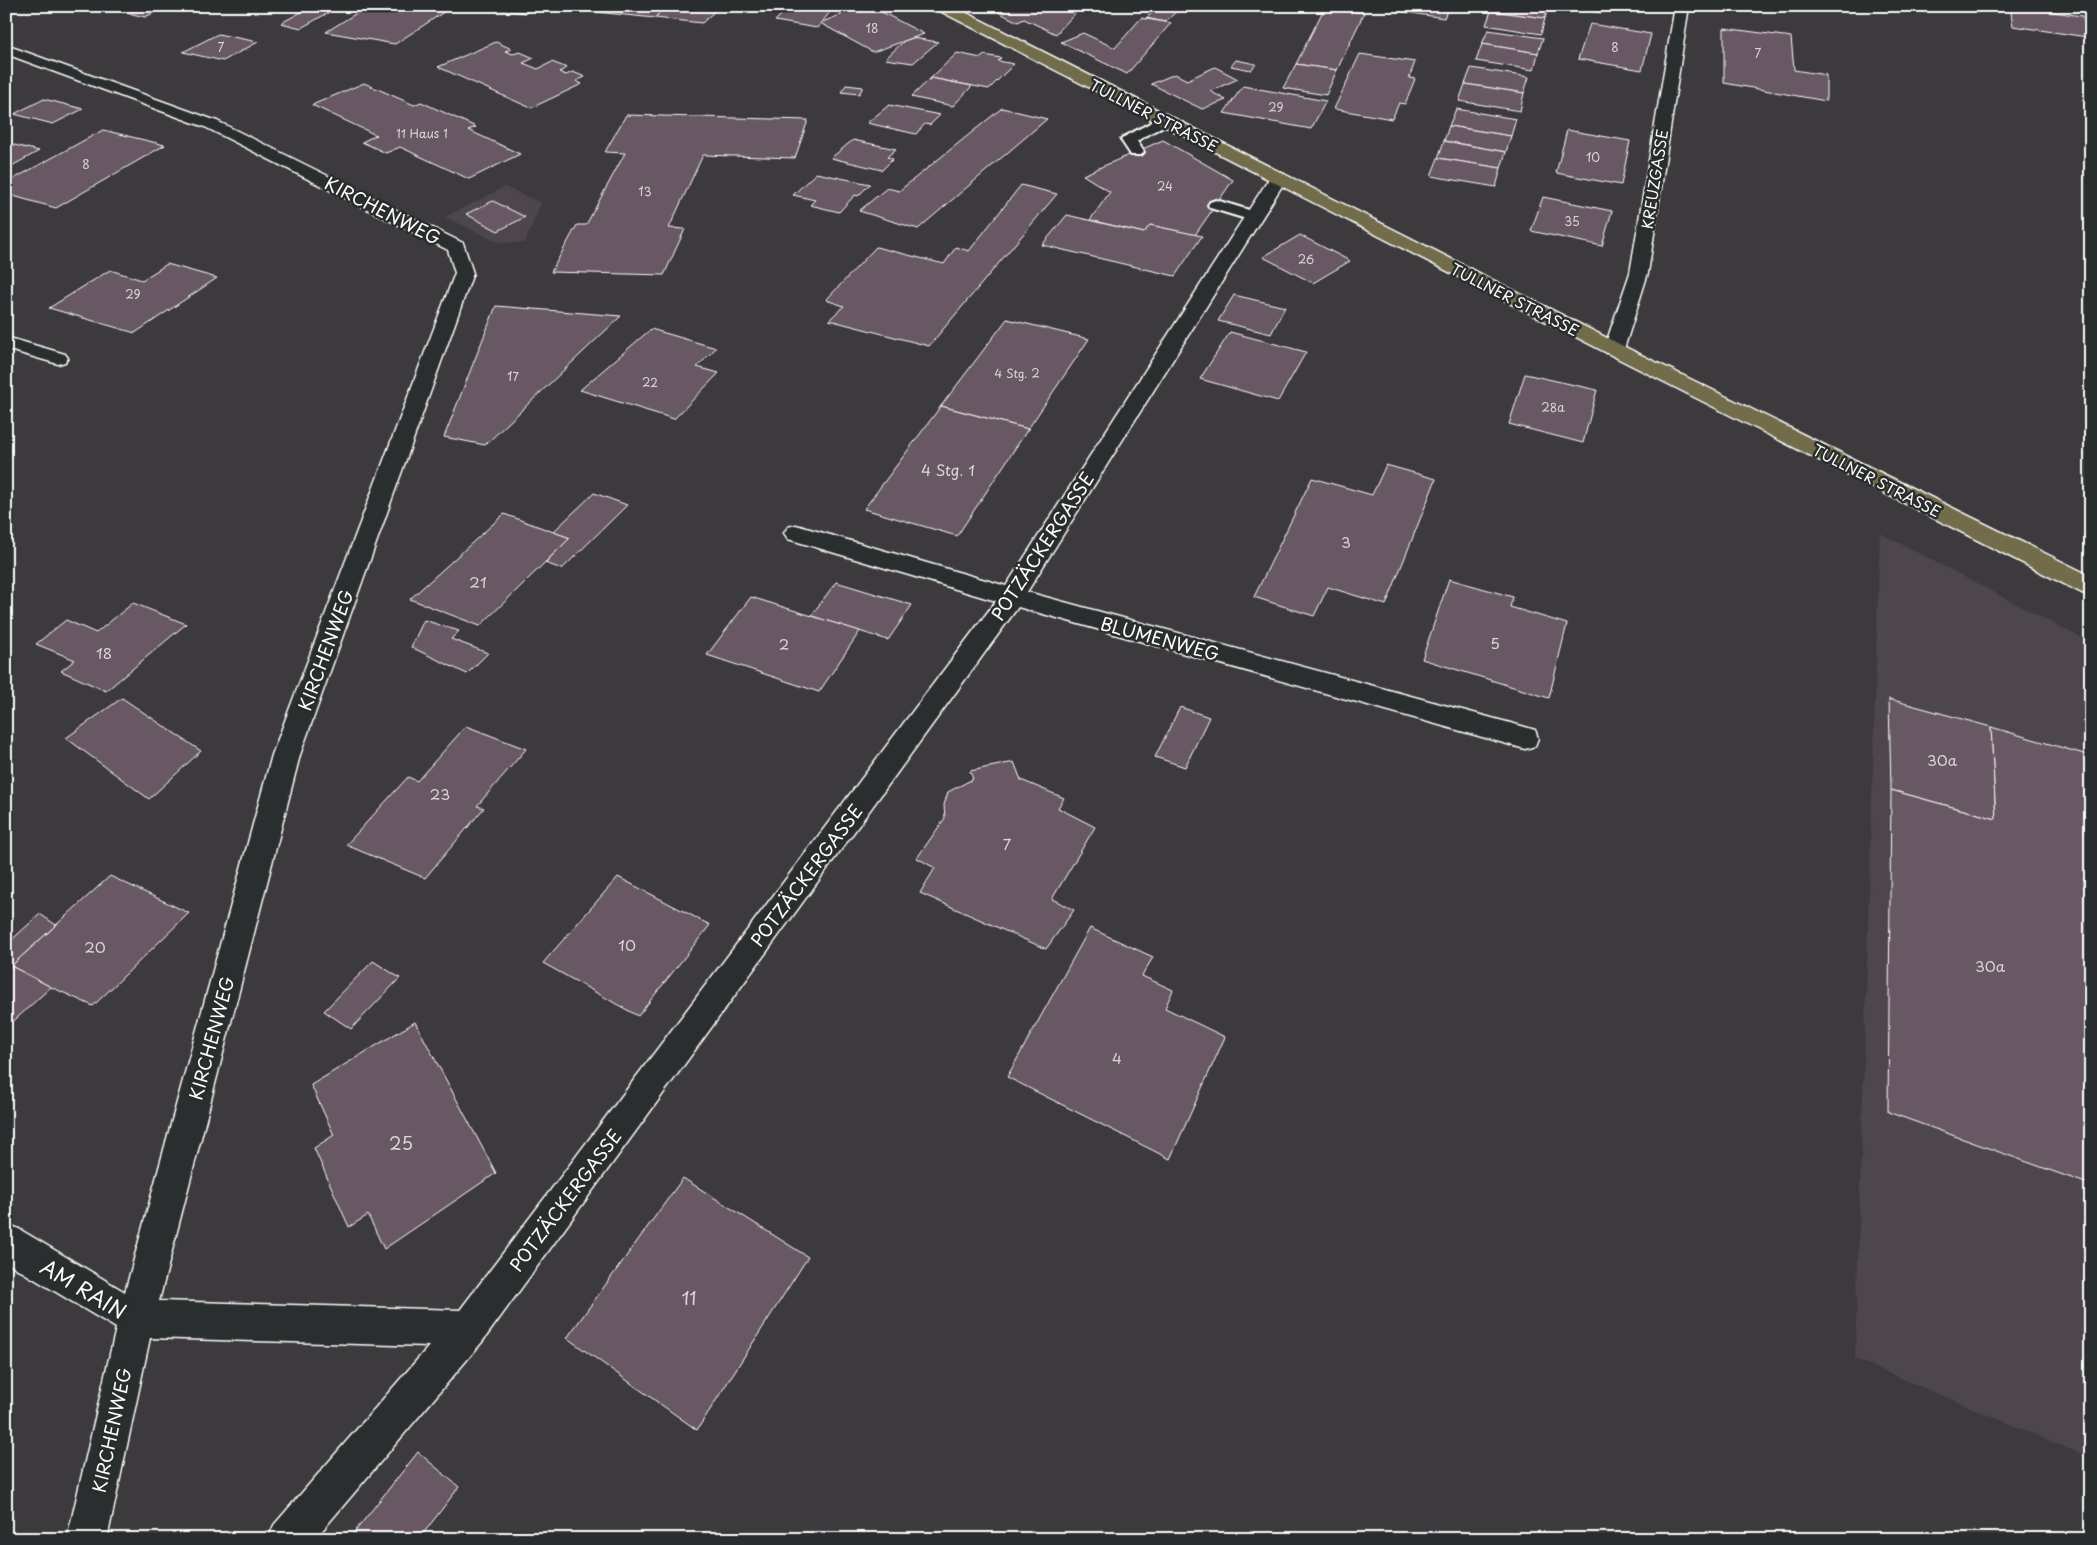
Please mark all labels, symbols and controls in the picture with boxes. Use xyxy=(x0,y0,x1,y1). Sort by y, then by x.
house number: 18 xyxy=(866,19,878,37)
house number: 7 xyxy=(218,38,225,56)
house number: 8 xyxy=(1611,38,1619,56)
house number: 7 xyxy=(1755,44,1762,62)
street label: TULLNER STRASSE xyxy=(1086,73,1222,157)
house number: 29 xyxy=(1268,98,1284,116)
house number: 11 Haus 1 xyxy=(396,124,448,142)
street label: KREUZGASSE xyxy=(1635,127,1673,231)
house number: 10 xyxy=(1586,148,1600,166)
house number: 8 xyxy=(82,155,90,173)
street label: KIRCHENWEG xyxy=(320,169,446,251)
house number: 24 xyxy=(1157,177,1173,195)
house number: 13 xyxy=(638,182,652,200)
house number: 35 xyxy=(1564,212,1580,230)
house number: 26 xyxy=(1298,250,1314,268)
street label: TULLNER STRASSE xyxy=(1447,257,1583,341)
house number: 29 xyxy=(125,285,141,303)
house number: 4 Stg. 2 xyxy=(994,364,1040,382)
house number: 17 xyxy=(507,367,519,385)
house number: 22 xyxy=(642,373,658,391)
house number: 28a xyxy=(1541,398,1565,416)
street label: TULLNER STRASSE xyxy=(1809,438,1945,522)
house number: 4 Stg. 1 xyxy=(921,458,975,481)
street label: POTZÄCKERGASSE xyxy=(984,466,1100,626)
house number: 3 xyxy=(1341,530,1351,553)
house number: 21 xyxy=(469,570,487,593)
street label: KIRCHENWEG xyxy=(291,586,359,714)
street label: BLUMENWEG xyxy=(1098,609,1223,667)
house number: 5 xyxy=(1490,631,1500,654)
house number: 2 xyxy=(779,632,789,655)
house number: 18 xyxy=(96,641,112,664)
house number: 30a xyxy=(1927,748,1958,771)
house number: 23 xyxy=(430,782,450,805)
street label: POTZÄCKERGASSE xyxy=(743,798,869,952)
house number: 7 xyxy=(1003,832,1012,855)
house number: 10 xyxy=(618,933,636,956)
house number: 20 xyxy=(84,935,106,958)
house number: 30a xyxy=(1975,954,2006,977)
street label: KIRCHENWEG xyxy=(182,973,241,1103)
house number: 4 xyxy=(1112,1046,1122,1069)
street label: POTZÄCKERGASSE xyxy=(502,1123,628,1277)
house number: 25 xyxy=(389,1129,413,1156)
street label: AM RAIN xyxy=(35,1250,133,1326)
house number: 11 xyxy=(681,1284,697,1311)
street label: KIRCHENWEG xyxy=(85,1365,137,1495)

